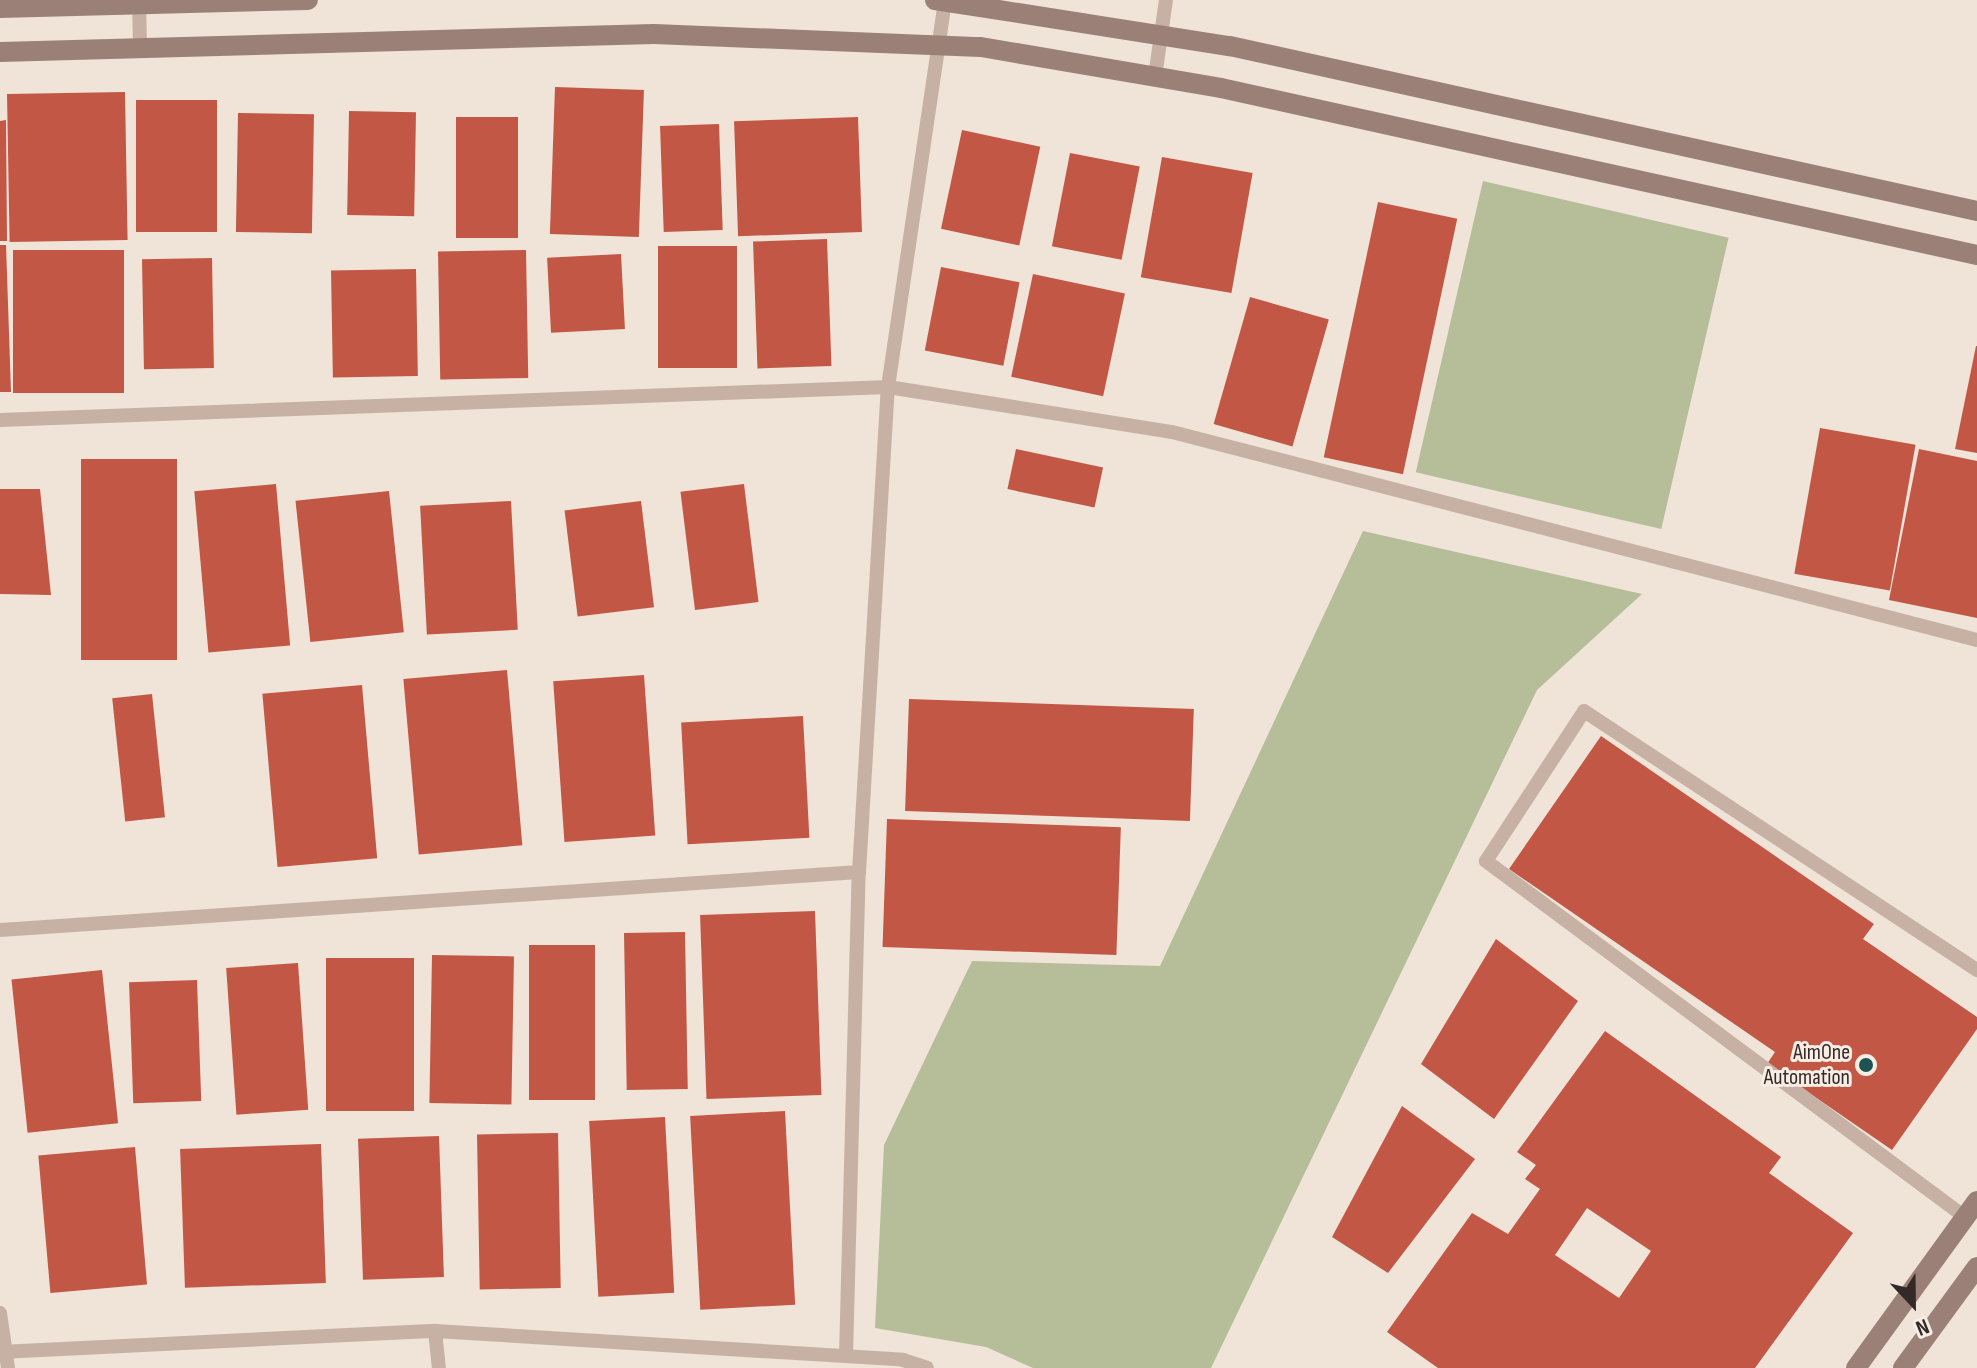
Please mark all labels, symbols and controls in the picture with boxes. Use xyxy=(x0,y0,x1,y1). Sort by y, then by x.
place label: AimOne Automation xyxy=(1764,1039,1850,1090)
marker: AimOne Automation xyxy=(1857,1056,1875,1074)
north arrow xyxy=(1873,1264,1953,1344)
text: N xyxy=(1912,1312,1933,1341)

